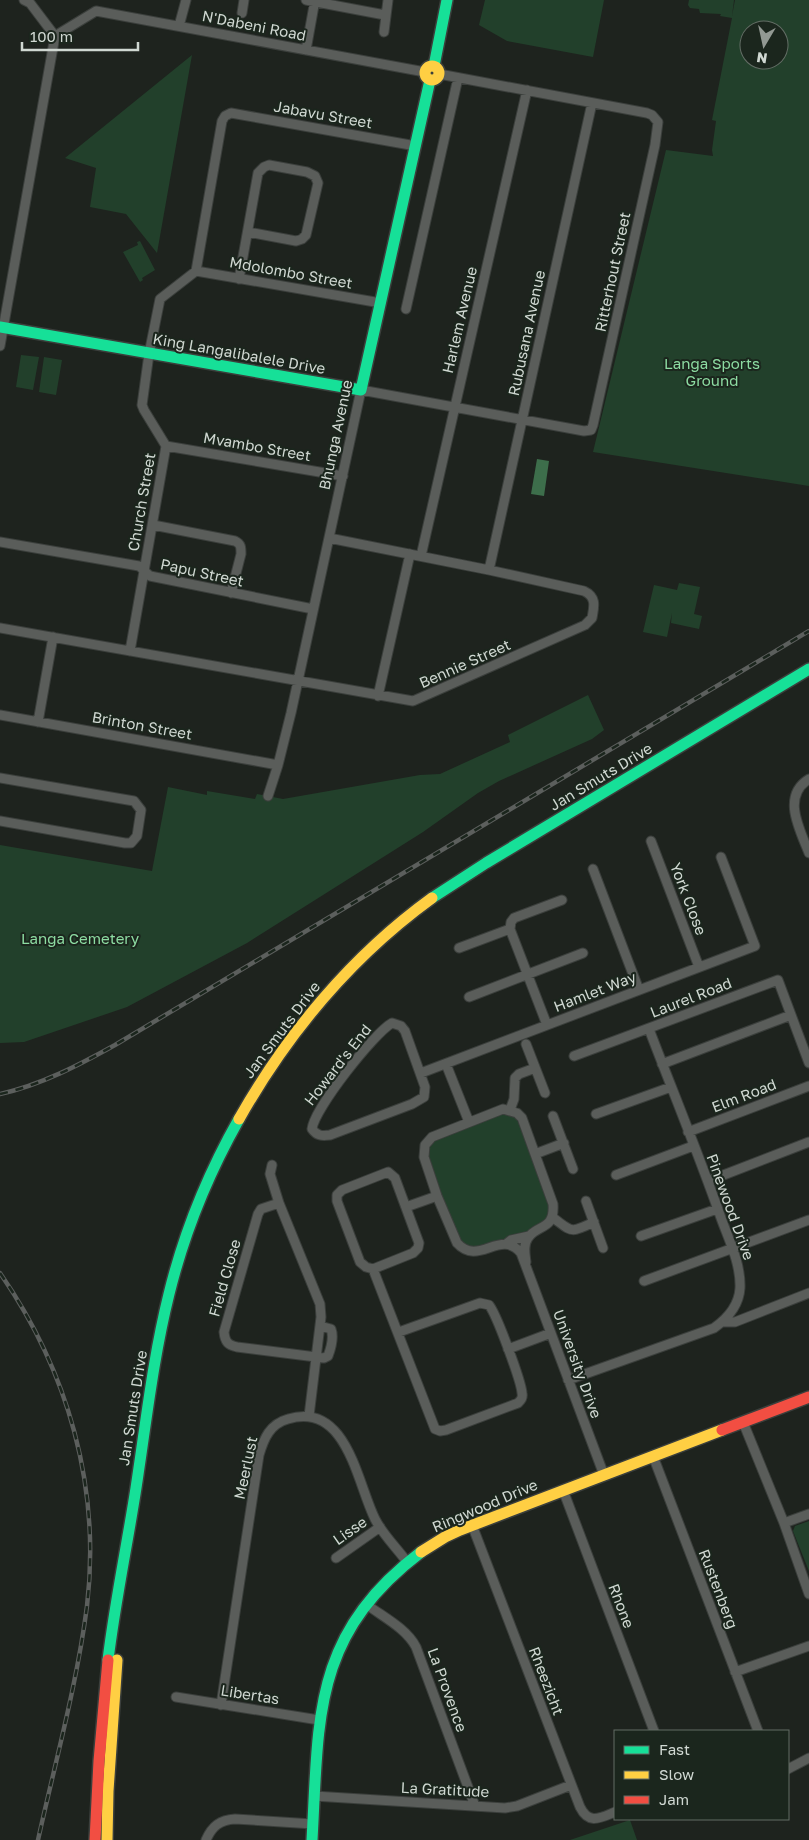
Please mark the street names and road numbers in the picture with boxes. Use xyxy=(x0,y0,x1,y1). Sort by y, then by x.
street label: N'Dabeni Road xyxy=(201,6,308,44)
street label: Jabavu Street xyxy=(272,96,374,132)
street label: Ritterhout Street xyxy=(591,210,634,333)
street label: Mdolombo Street xyxy=(228,252,354,292)
street label: Harlem Avenue xyxy=(438,264,480,375)
street label: Rubusana Avenue xyxy=(504,268,548,397)
street label: King Langalibalele Drive xyxy=(152,329,327,377)
street label: Bhunga Avenue xyxy=(315,378,356,491)
street label: Mvambo Street xyxy=(202,428,312,464)
street label: Church Street xyxy=(123,451,159,553)
street label: Papu Street xyxy=(159,554,245,590)
street label: Bennie Street xyxy=(416,635,513,691)
street label: Brinton Street xyxy=(91,707,194,743)
street label: Jan Smuts Drive xyxy=(546,738,655,814)
street label: York Close xyxy=(667,860,711,938)
street label: Hamlet Way xyxy=(551,967,639,1015)
street label: Laurel Road xyxy=(647,973,734,1021)
street label: Jan Smuts Drive xyxy=(239,977,324,1081)
street label: Howard's End xyxy=(300,1020,375,1109)
street label: Elm Road xyxy=(709,1075,778,1116)
street label: Pinewood Drive xyxy=(703,1151,759,1263)
street label: Field Close xyxy=(204,1237,244,1319)
street label: University Drive xyxy=(550,1307,606,1421)
street label: Jan Smuts Drive xyxy=(114,1349,150,1467)
street label: Meerlust xyxy=(230,1435,260,1501)
street label: Ringwood Drive xyxy=(429,1475,540,1535)
street label: Lisse xyxy=(329,1512,370,1548)
street label: Rustenberg xyxy=(696,1546,742,1631)
street label: Rhone xyxy=(605,1581,639,1631)
street label: Rheezicht xyxy=(526,1644,568,1717)
street label: La Provence xyxy=(424,1645,472,1734)
street label: Libertas xyxy=(220,1681,281,1708)
street label: La Gratitude xyxy=(400,1778,490,1800)

